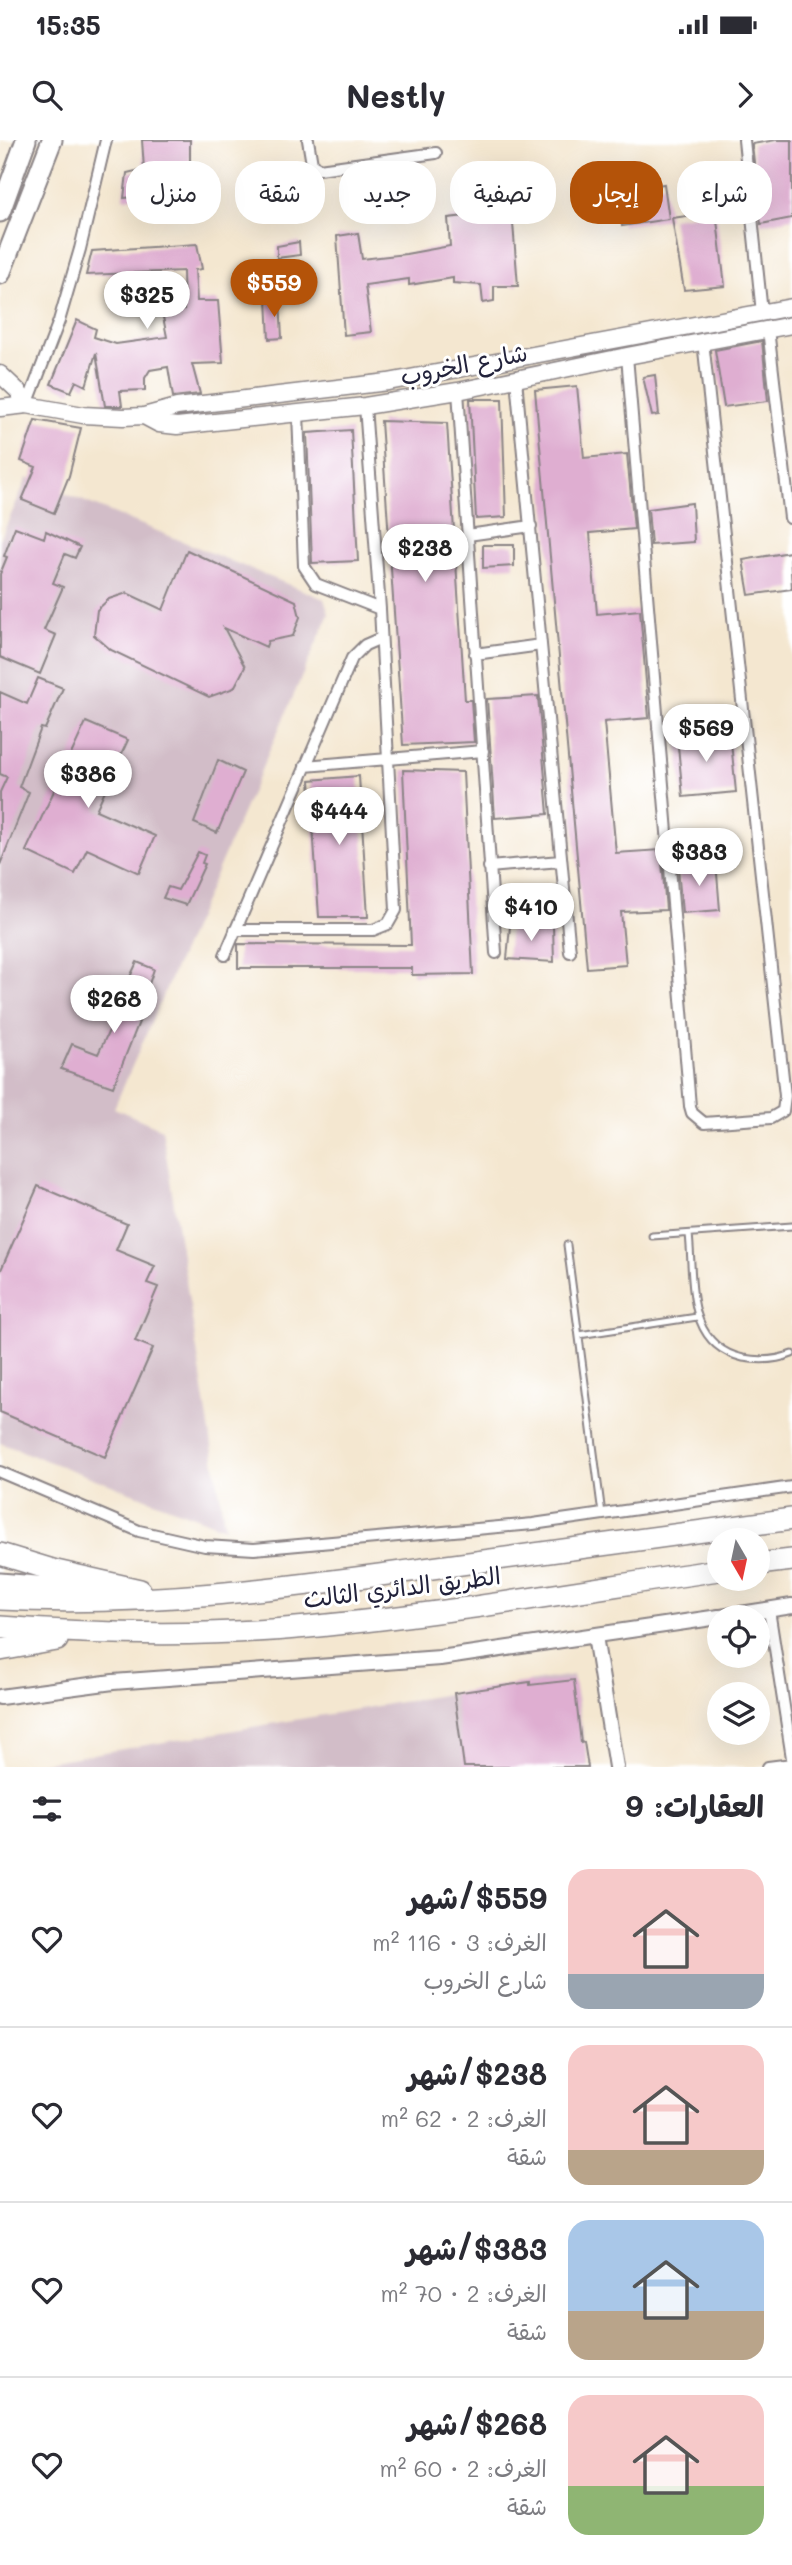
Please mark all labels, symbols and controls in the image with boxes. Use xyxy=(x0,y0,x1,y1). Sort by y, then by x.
text: 15:35 xyxy=(35,8,101,42)
text: Nestly xyxy=(346,74,446,116)
icon: search xyxy=(28,76,66,114)
icon: forward xyxy=(726,76,764,114)
chip: منزل xyxy=(126,161,221,224)
chip: شقة xyxy=(235,161,325,224)
chip: جديد xyxy=(339,161,436,224)
chip: تصفية xyxy=(450,161,556,224)
chip: إيجار xyxy=(570,161,663,224)
chip: شراء xyxy=(677,161,772,224)
pin: $559 xyxy=(233,260,315,319)
text: $559 xyxy=(247,267,301,297)
pin: $325 xyxy=(106,272,188,331)
text: $325 xyxy=(120,279,174,309)
street label: شارع الخروب xyxy=(397,336,531,394)
pin: $238 xyxy=(384,524,466,584)
text: $238 xyxy=(397,532,453,562)
pin: $569 xyxy=(665,704,747,764)
text: $569 xyxy=(678,712,734,742)
pin: $386 xyxy=(47,750,129,810)
text: $386 xyxy=(60,758,116,788)
pin: $444 xyxy=(298,788,380,847)
text: $444 xyxy=(310,795,368,825)
pin: $383 xyxy=(658,828,740,888)
text: $383 xyxy=(671,836,727,866)
pin: $410 xyxy=(490,884,572,943)
text: $410 xyxy=(504,891,558,921)
pin: $268 xyxy=(73,976,155,1035)
text: $268 xyxy=(86,983,142,1013)
north arrow xyxy=(707,1528,770,1591)
map controls xyxy=(707,1528,770,1745)
street label: الطريق الدائري الثالث xyxy=(301,1559,503,1617)
button: locate xyxy=(707,1605,770,1668)
button: layers xyxy=(707,1682,770,1745)
text: العقارات: 9 xyxy=(625,1785,764,1825)
icon: filters xyxy=(28,1790,66,1828)
text: $559/شهر xyxy=(408,1877,547,1917)
icon: home xyxy=(624,1897,708,1981)
icon: heart xyxy=(28,1920,66,1958)
text: الغرف: 3 · 116 m² xyxy=(372,1927,547,1957)
text: شارع الخروب xyxy=(423,1965,547,1995)
text: $238/شهر xyxy=(408,2053,547,2093)
icon: home xyxy=(624,2073,708,2157)
icon: heart xyxy=(28,2096,66,2134)
text: الغرف: 2 · 62 m² xyxy=(381,2103,547,2133)
text: شقة xyxy=(507,2141,547,2171)
text: $383/شهر xyxy=(406,2228,547,2268)
icon: home xyxy=(624,2248,708,2332)
icon: heart xyxy=(28,2271,66,2309)
text: الغرف: 2 · 70 m² xyxy=(381,2278,547,2308)
text: شقة xyxy=(507,2316,547,2346)
text: $268/شهر xyxy=(408,2403,547,2443)
icon: home xyxy=(624,2423,708,2507)
icon: heart xyxy=(28,2446,66,2484)
text: الغرف: 2 · 60 m² xyxy=(379,2453,547,2483)
text: شقة xyxy=(507,2491,547,2521)

